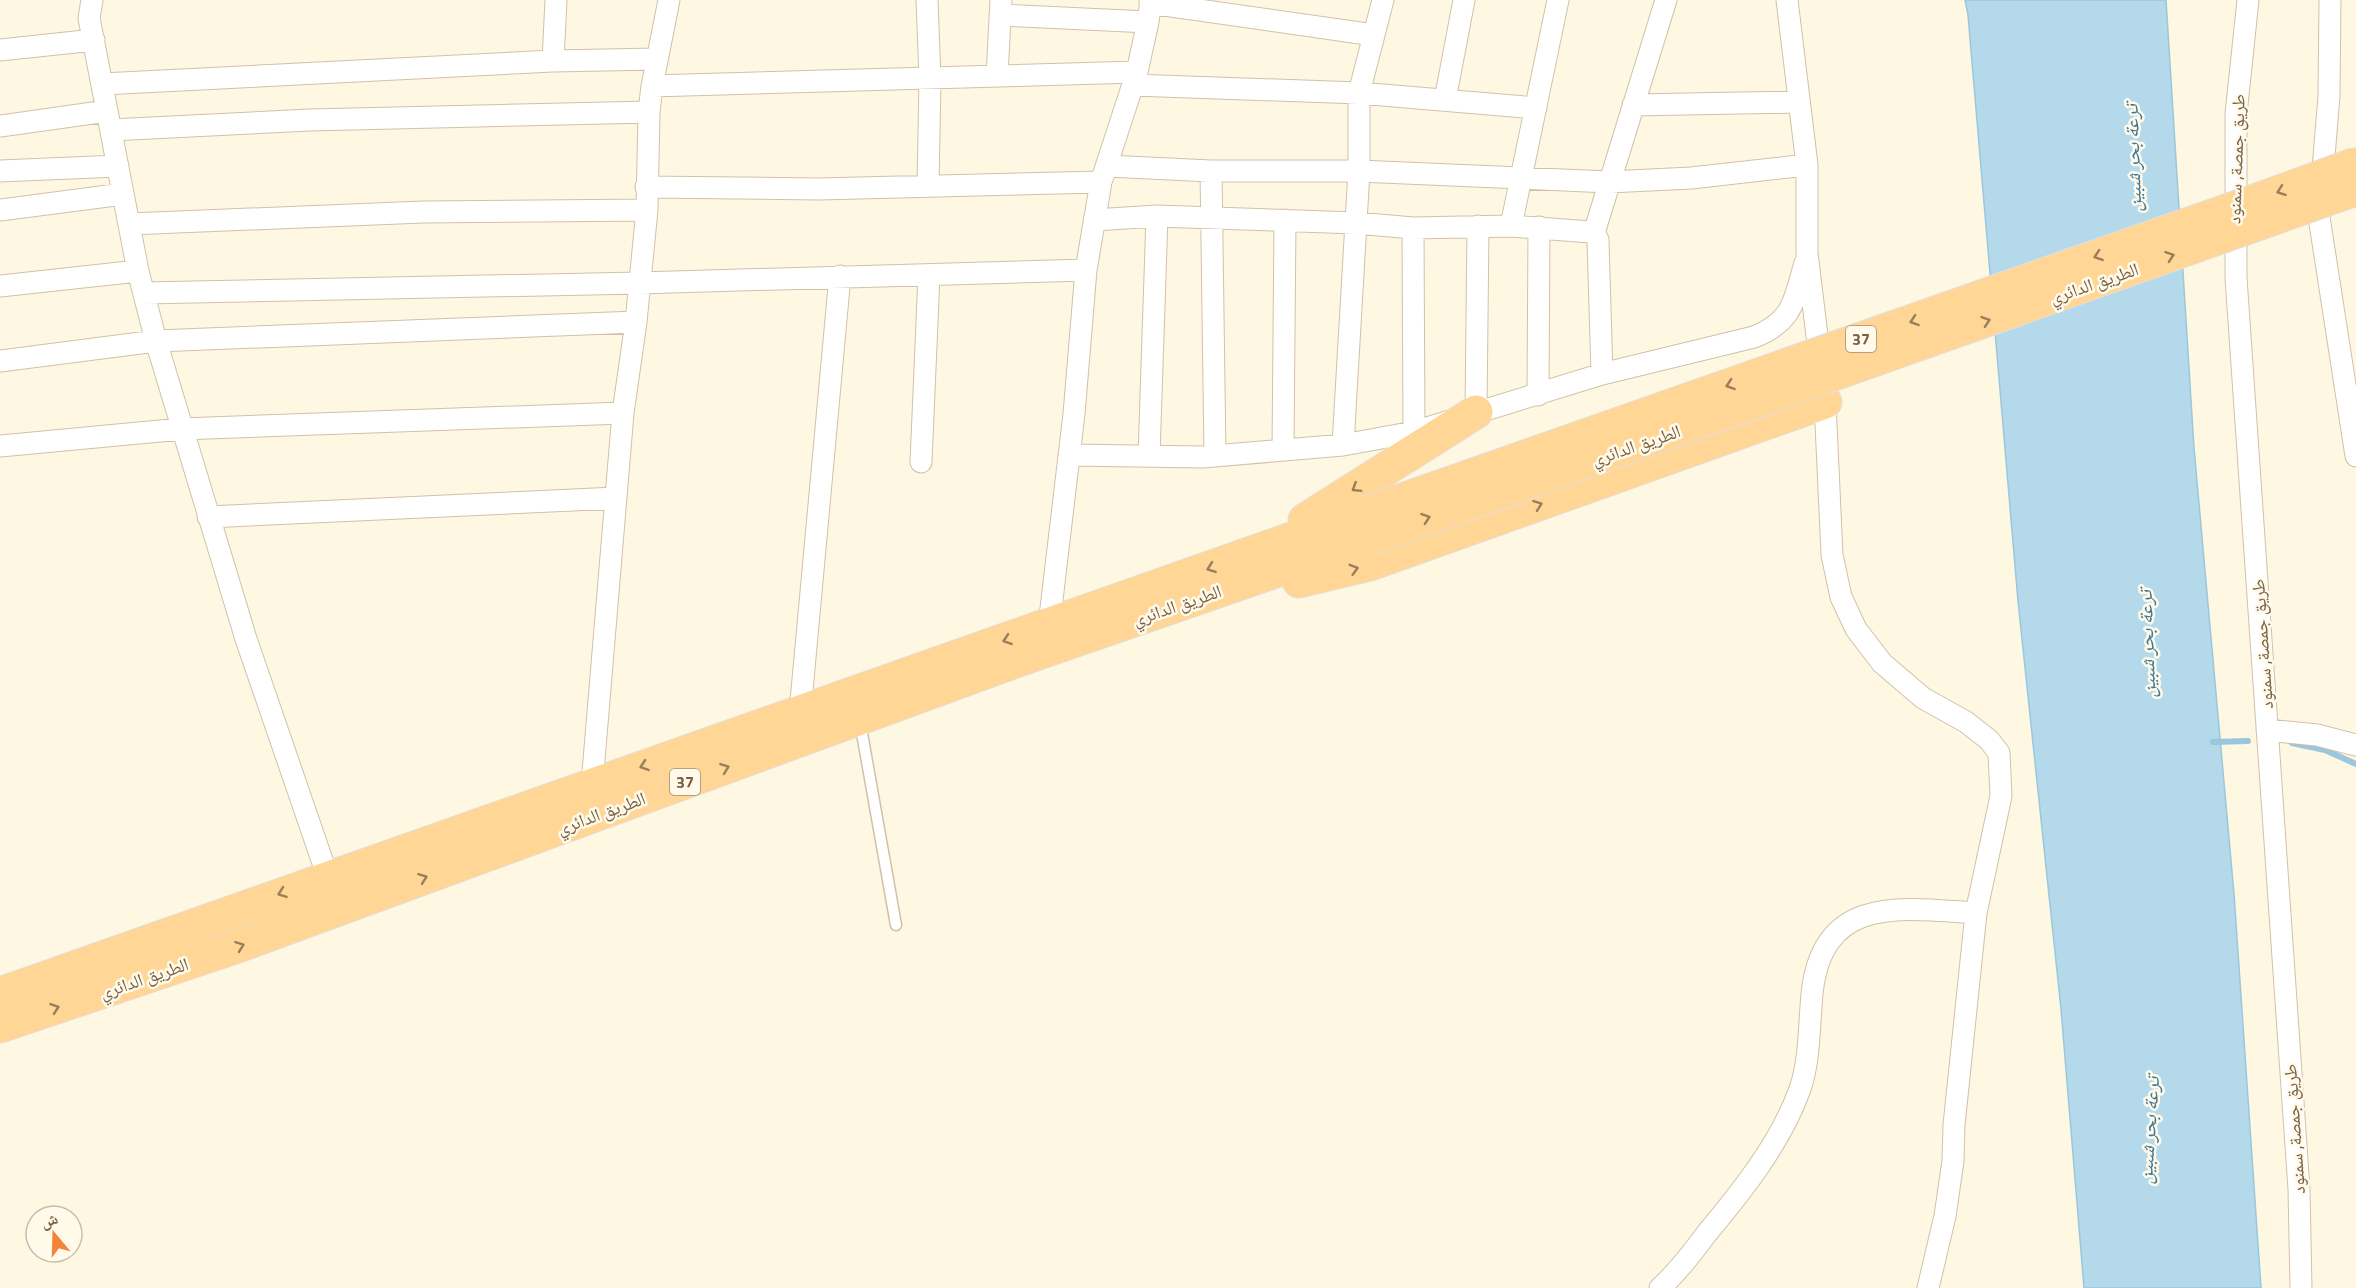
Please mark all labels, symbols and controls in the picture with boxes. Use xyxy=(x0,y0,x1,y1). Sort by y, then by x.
street label: طريق جمصة, سمنود xyxy=(2220,93,2252,225)
water label: ترعة بحر شبين xyxy=(2114,100,2149,212)
one-way arrow xyxy=(2277,184,2287,197)
one-way arrow xyxy=(2093,249,2104,262)
one-way arrow xyxy=(2164,251,2175,264)
street label: الطريق الدائري xyxy=(2046,255,2143,312)
one-way arrow xyxy=(1909,313,1920,326)
one-way arrow xyxy=(1980,316,1991,329)
road number: 37 xyxy=(1846,326,1876,352)
one-way arrow xyxy=(1725,378,1735,391)
street label: الطريق الدائري xyxy=(1588,417,1685,474)
one-way arrow xyxy=(1352,481,1362,493)
one-way arrow xyxy=(1532,499,1543,512)
one-way arrow xyxy=(1420,513,1431,526)
one-way arrow xyxy=(1206,560,1217,573)
one-way arrow xyxy=(1348,564,1359,576)
street label: الطريق الدائري xyxy=(1129,577,1226,634)
street label: طريق جمصة, سمنود xyxy=(2244,578,2280,710)
water label: ترعة بحر شبين xyxy=(2128,586,2163,698)
one-way arrow xyxy=(1002,632,1013,645)
one-way arrow xyxy=(639,758,650,771)
one-way arrow xyxy=(719,762,730,775)
road number: 37 xyxy=(670,769,700,795)
street label: الطريق الدائري xyxy=(553,784,650,843)
one-way arrow xyxy=(417,873,428,886)
one-way arrow xyxy=(277,886,288,899)
one-way arrow xyxy=(234,940,245,953)
street label: الطريق الدائري xyxy=(96,950,193,1007)
one-way arrow xyxy=(50,1002,60,1015)
street label: طريق جمصة, سمنود xyxy=(2276,1063,2312,1195)
water label: ترعة بحر شبين xyxy=(2129,1071,2168,1185)
north arrow xyxy=(24,1204,84,1264)
text: ش xyxy=(37,1206,61,1234)

